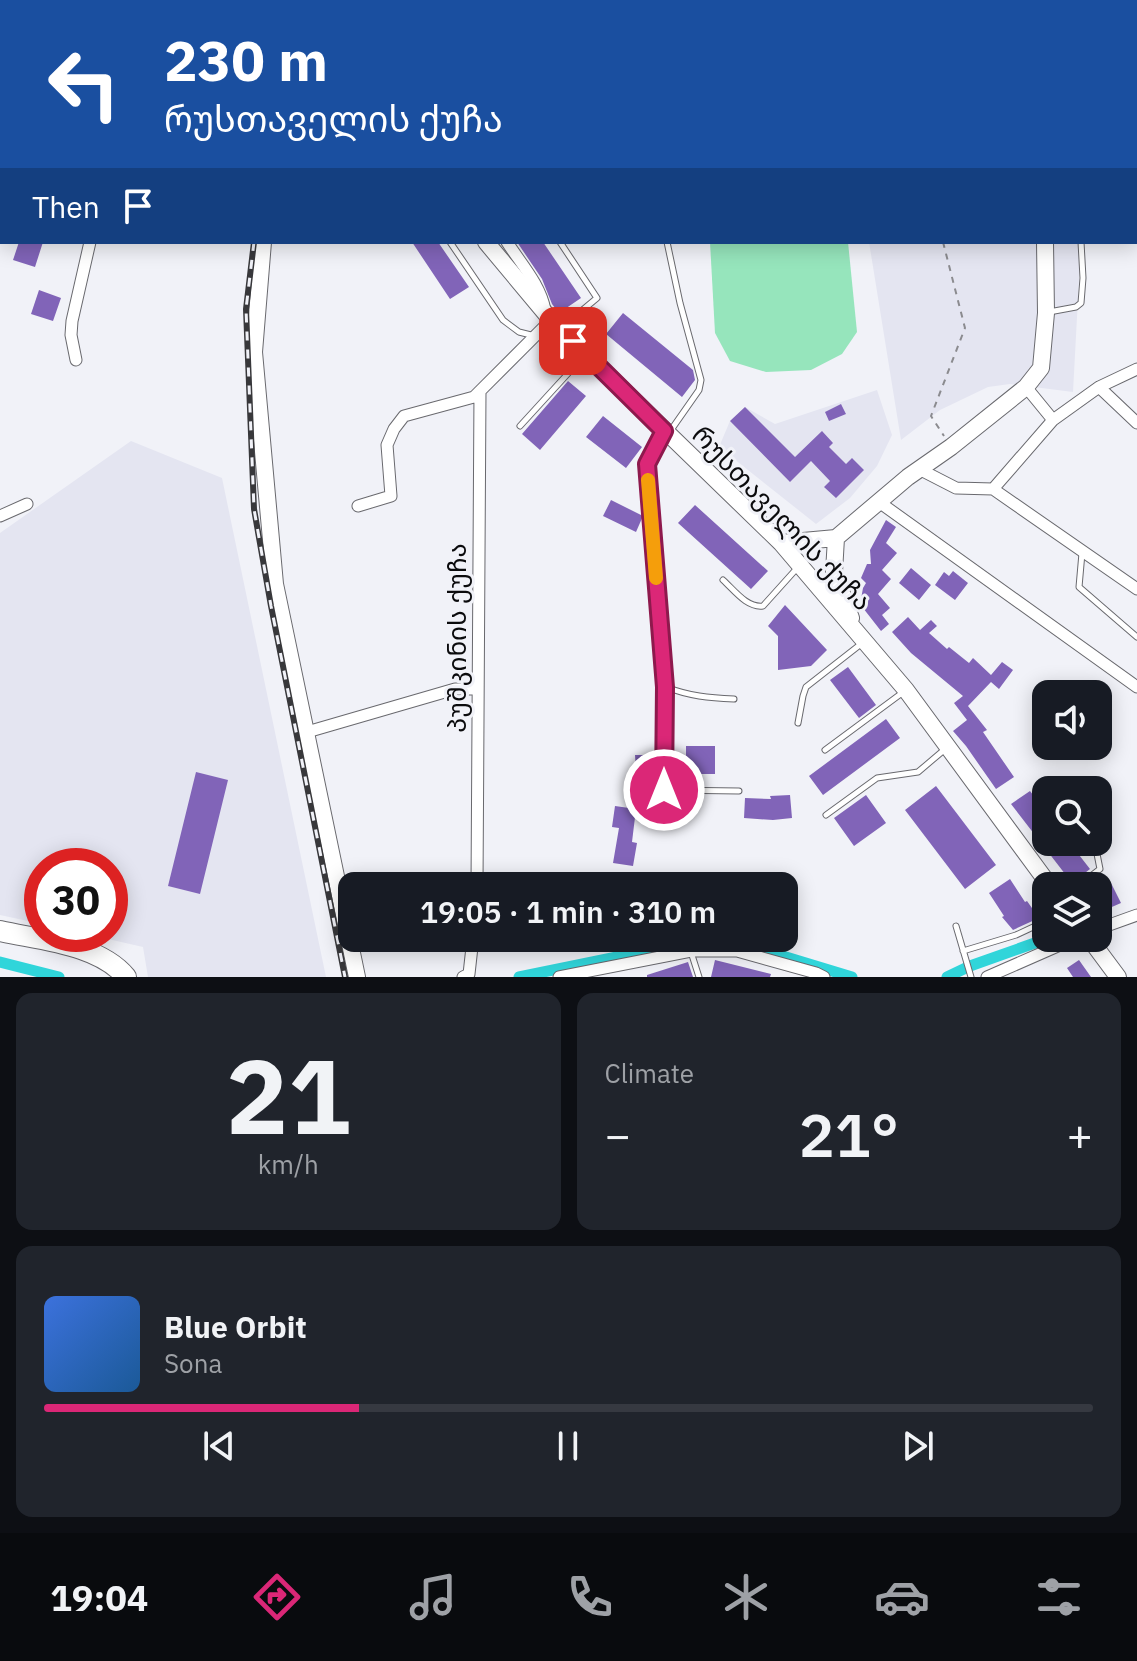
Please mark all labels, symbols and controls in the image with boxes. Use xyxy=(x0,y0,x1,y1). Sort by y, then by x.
text: 230 m xyxy=(164,24,328,96)
icon: left xyxy=(32,32,136,136)
text: რუსთაველის ქუჩა xyxy=(164,95,503,142)
icon: arrive xyxy=(116,184,160,228)
text: Then xyxy=(32,187,100,226)
pin xyxy=(539,307,607,375)
icon: arrive xyxy=(551,319,595,363)
street label: რუსთაველის ქუჩა xyxy=(686,417,880,617)
street label: პუშკინის ქუჩა xyxy=(439,543,473,733)
map controls xyxy=(1032,680,1112,952)
button: sound xyxy=(1032,680,1112,760)
position arrow xyxy=(622,748,706,832)
button: search xyxy=(1032,776,1112,856)
speed limit sign: 30 xyxy=(24,848,128,952)
button: layers xyxy=(1032,872,1112,952)
text: 19:05 · 1 min · 310 m xyxy=(420,892,716,931)
text: 21 xyxy=(226,1027,351,1163)
text: Climate xyxy=(605,1056,694,1090)
text: 21° xyxy=(799,1095,899,1174)
text: − xyxy=(605,1106,631,1163)
text: + xyxy=(1067,1106,1093,1163)
text: km/h xyxy=(258,1147,319,1181)
text: Blue Orbit xyxy=(164,1307,307,1346)
text: Sona xyxy=(164,1346,222,1380)
icon: previous xyxy=(197,1424,241,1468)
icon: pause xyxy=(546,1424,590,1468)
icon: next xyxy=(896,1424,940,1468)
icon: directions xyxy=(249,1569,305,1625)
icon: music xyxy=(405,1569,461,1625)
icon: phone xyxy=(562,1569,618,1625)
icon: climate xyxy=(718,1569,774,1625)
icon: car xyxy=(874,1569,930,1625)
icon: filters xyxy=(1031,1569,1087,1625)
text: 19:04 xyxy=(50,1574,148,1621)

